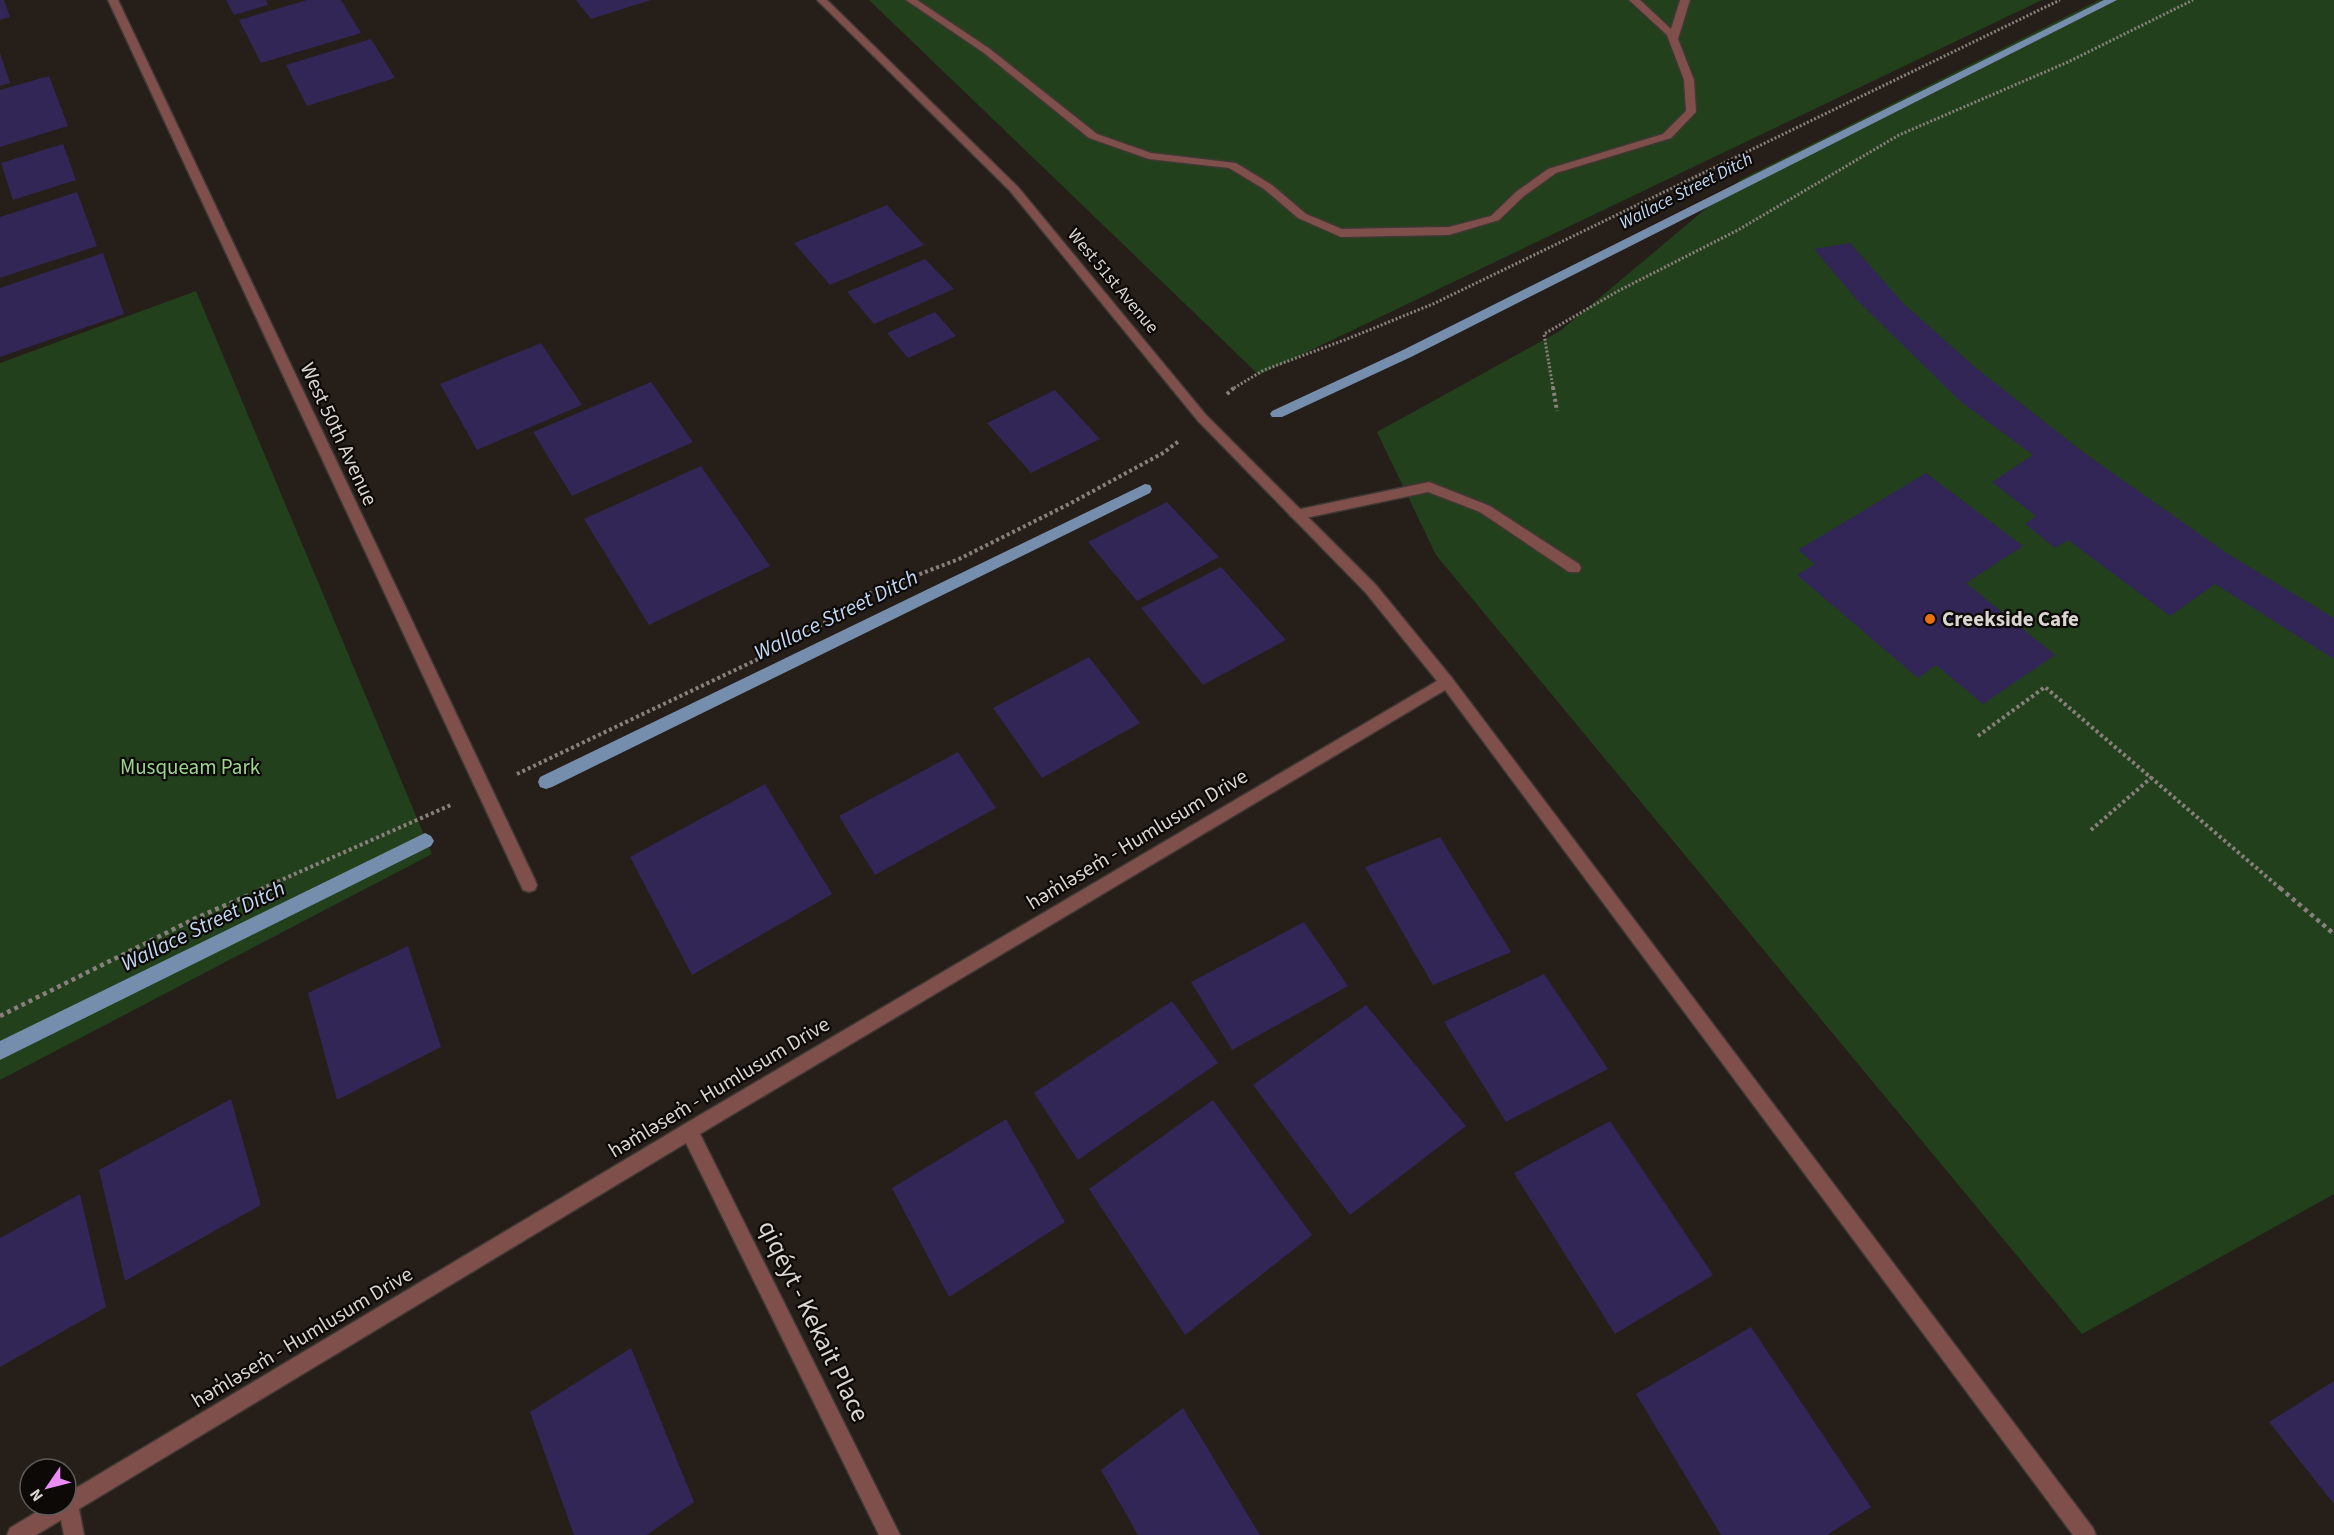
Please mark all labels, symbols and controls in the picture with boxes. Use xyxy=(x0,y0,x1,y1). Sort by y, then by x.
water label: Wallace Street Ditch xyxy=(1615,147,1757,235)
street label: West 51st Avenue xyxy=(1062,223,1164,339)
street label: West 50th Avenue xyxy=(293,357,385,511)
water label: Wallace Street Ditch xyxy=(748,561,924,669)
place label: Creekside Cafe xyxy=(1942,604,2079,634)
marker: Creekside Cafe xyxy=(1923,612,1937,626)
park label: Musqueam Park xyxy=(120,752,261,782)
street label: həm̓ləsem̓ - Humlusum Drive xyxy=(1021,761,1253,917)
water label: Wallace Street Ditch xyxy=(115,872,291,980)
street label: həm̓ləsem̓ - Humlusum Drive xyxy=(603,1009,835,1165)
street label: qiqéyt - Kekait Place xyxy=(749,1214,879,1428)
street label: həm̓ləsem̓ - Humlusum Drive xyxy=(186,1259,418,1415)
north arrow xyxy=(18,1457,78,1517)
text: N xyxy=(24,1484,49,1506)

